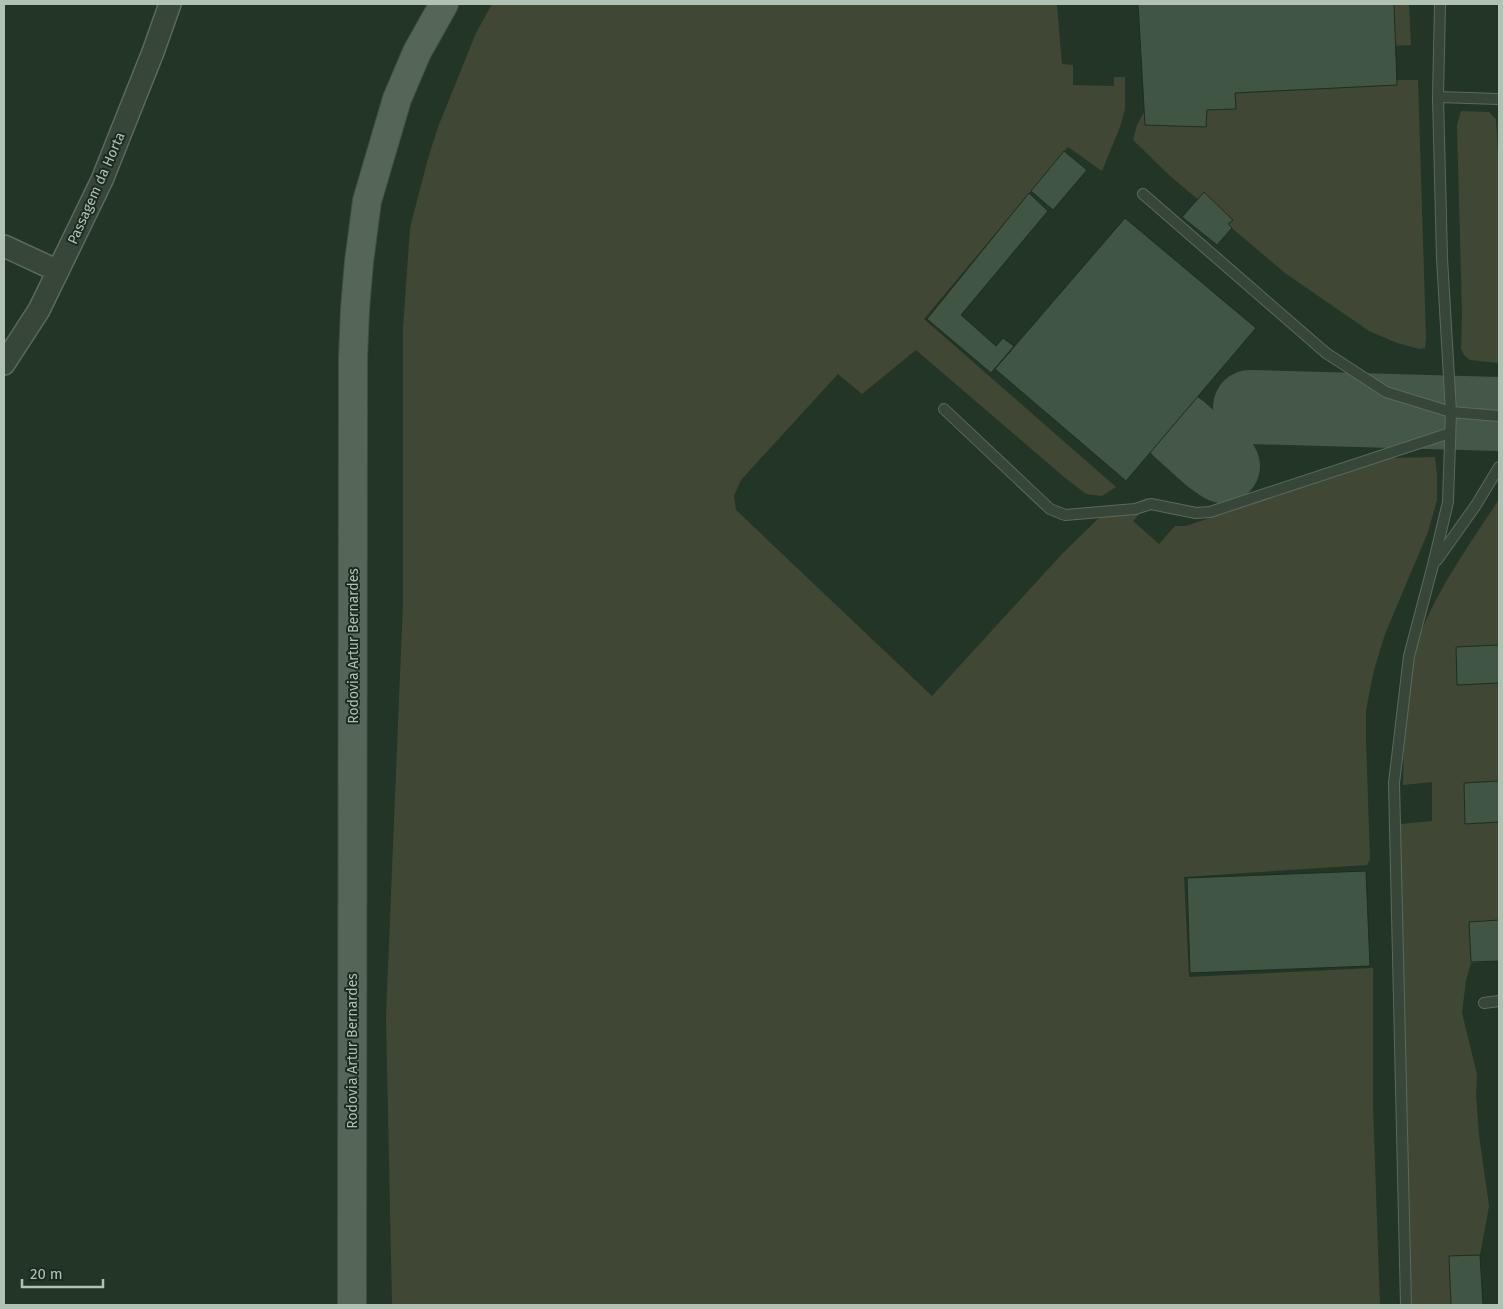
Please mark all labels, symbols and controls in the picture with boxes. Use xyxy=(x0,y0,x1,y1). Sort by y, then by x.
street label: Passagem da Horta xyxy=(64,130,129,247)
street label: Rodovia Artur Bernardes xyxy=(345,568,362,724)
street label: Rodovia Artur Bernardes xyxy=(344,973,361,1129)
scale bar xyxy=(22,1256,104,1288)
text: 20 m xyxy=(30,1265,63,1283)

